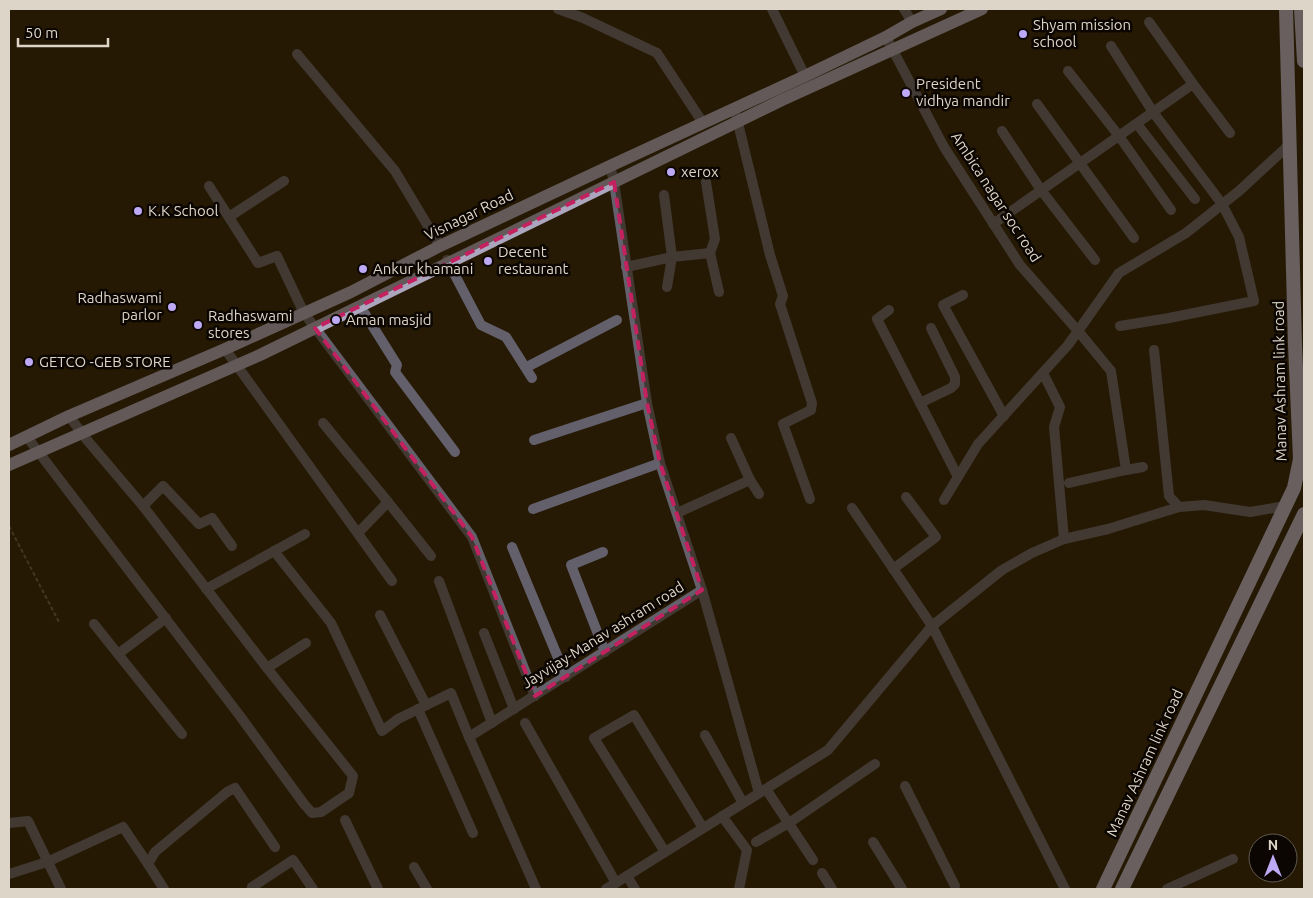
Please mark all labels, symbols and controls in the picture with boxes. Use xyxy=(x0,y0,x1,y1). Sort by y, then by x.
scale bar xyxy=(18,15,108,47)
place label: Shyam mission school xyxy=(1033,16,1131,50)
text: 50 m xyxy=(25,24,58,41)
marker: Shyam mission school xyxy=(1017,28,1029,40)
place label: President vidhya mandir xyxy=(916,75,1010,109)
marker: President vidhya mandir xyxy=(900,87,912,99)
street label: Ambica nagar soc road xyxy=(948,129,1045,265)
place label: xerox xyxy=(681,163,719,180)
marker: xerox xyxy=(665,166,677,178)
street label: Visnagar Road xyxy=(422,186,516,243)
place label: K.K School xyxy=(148,202,219,219)
marker: K.K School xyxy=(132,205,144,217)
place label: Decent restaurant xyxy=(498,243,569,277)
marker: Decent restaurant xyxy=(482,255,494,267)
place label: Ankur khamani xyxy=(373,260,473,277)
marker: Ankur khamani xyxy=(357,263,369,275)
place label: Radhaswami parlor xyxy=(77,289,162,323)
marker: Radhaswami parlor xyxy=(166,301,178,313)
street label: Manav Ashram link road xyxy=(1270,301,1289,461)
place label: Radhaswami stores xyxy=(208,307,293,341)
place label: Aman masjid xyxy=(346,311,432,328)
marker: Aman masjid xyxy=(330,314,342,326)
marker: Radhaswami stores xyxy=(192,319,204,331)
place label: GETCO -GEB STORE xyxy=(39,353,171,370)
marker: GETCO -GEB STORE xyxy=(23,356,35,368)
street label: Jayvijay-Manav ashram road xyxy=(519,578,687,692)
street label: Manav Ashram link road xyxy=(1103,686,1186,839)
north arrow xyxy=(1248,833,1298,883)
text: N xyxy=(1268,837,1278,853)

